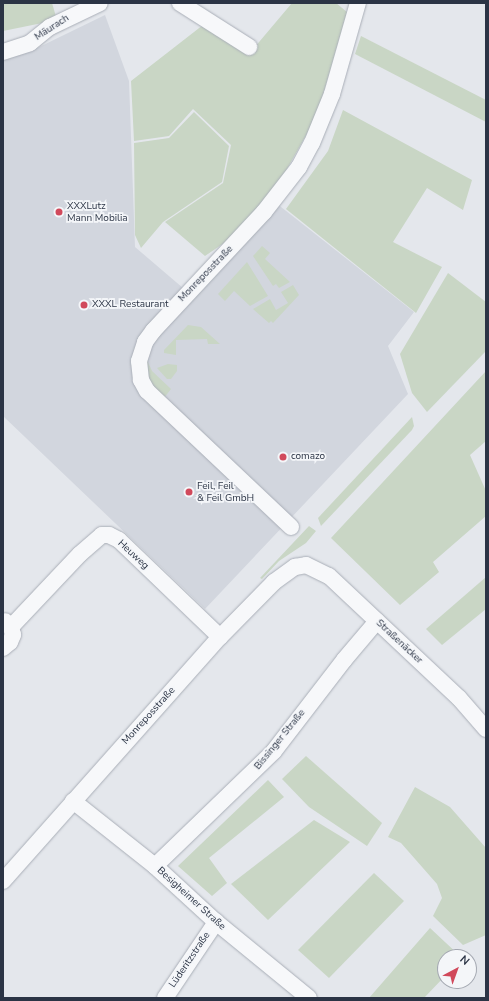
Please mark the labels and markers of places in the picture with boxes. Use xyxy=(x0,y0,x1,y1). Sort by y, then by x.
place label: XXXLutz Mann Mobilia xyxy=(67,200,128,224)
marker: XXXLutz Mann Mobilia xyxy=(54,207,64,217)
place label: XXXL Restaurant xyxy=(92,299,169,311)
marker: XXXL Restaurant xyxy=(79,300,89,310)
place label: comazo xyxy=(291,451,325,463)
marker: comazo xyxy=(278,452,288,462)
place label: Feil, Feil & Feil GmbH xyxy=(197,480,254,504)
marker: Feil, Feil & Feil GmbH xyxy=(184,487,194,497)

